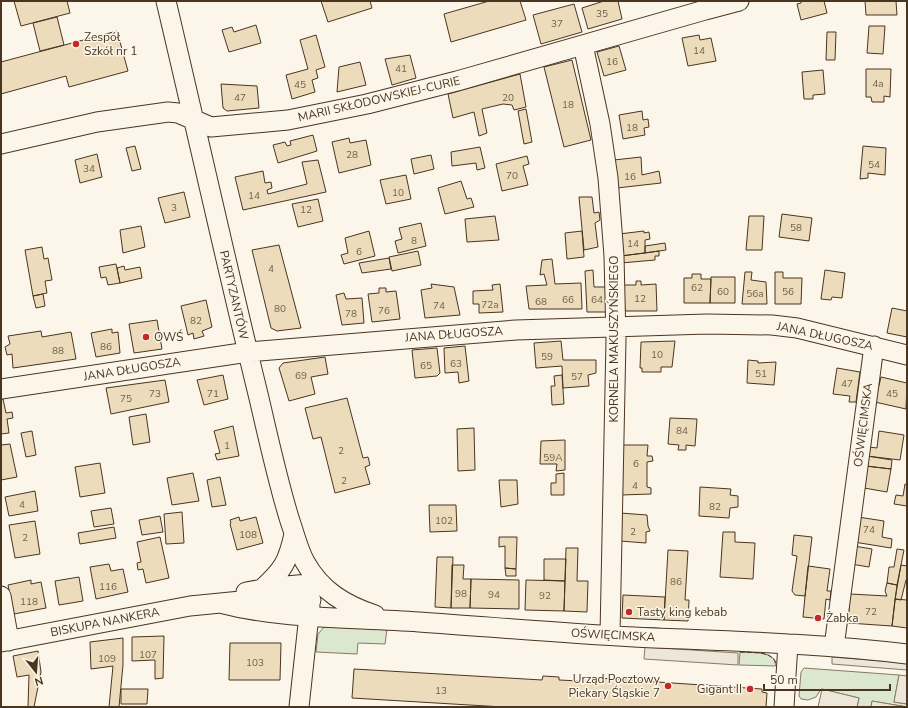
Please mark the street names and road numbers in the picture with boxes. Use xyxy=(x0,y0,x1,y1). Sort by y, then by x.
street label: MARII SKŁODOWSKIEJ-CURIE xyxy=(296,73,462,125)
street label: PARTYZANTÓW xyxy=(216,249,252,341)
street label: KORNELA MAKUSZYŃSKIEGO xyxy=(606,256,622,422)
street label: JANA DŁUGOSZA xyxy=(774,318,875,354)
street label: JANA DŁUGOSZA xyxy=(404,323,504,345)
street label: JANA DŁUGOSZA xyxy=(81,353,182,385)
street label: OŚWIĘCIMSKA xyxy=(850,382,876,468)
street label: BISKUPA NANKERA xyxy=(49,604,161,640)
street label: OŚWIĘCIMSKA xyxy=(570,625,656,645)

